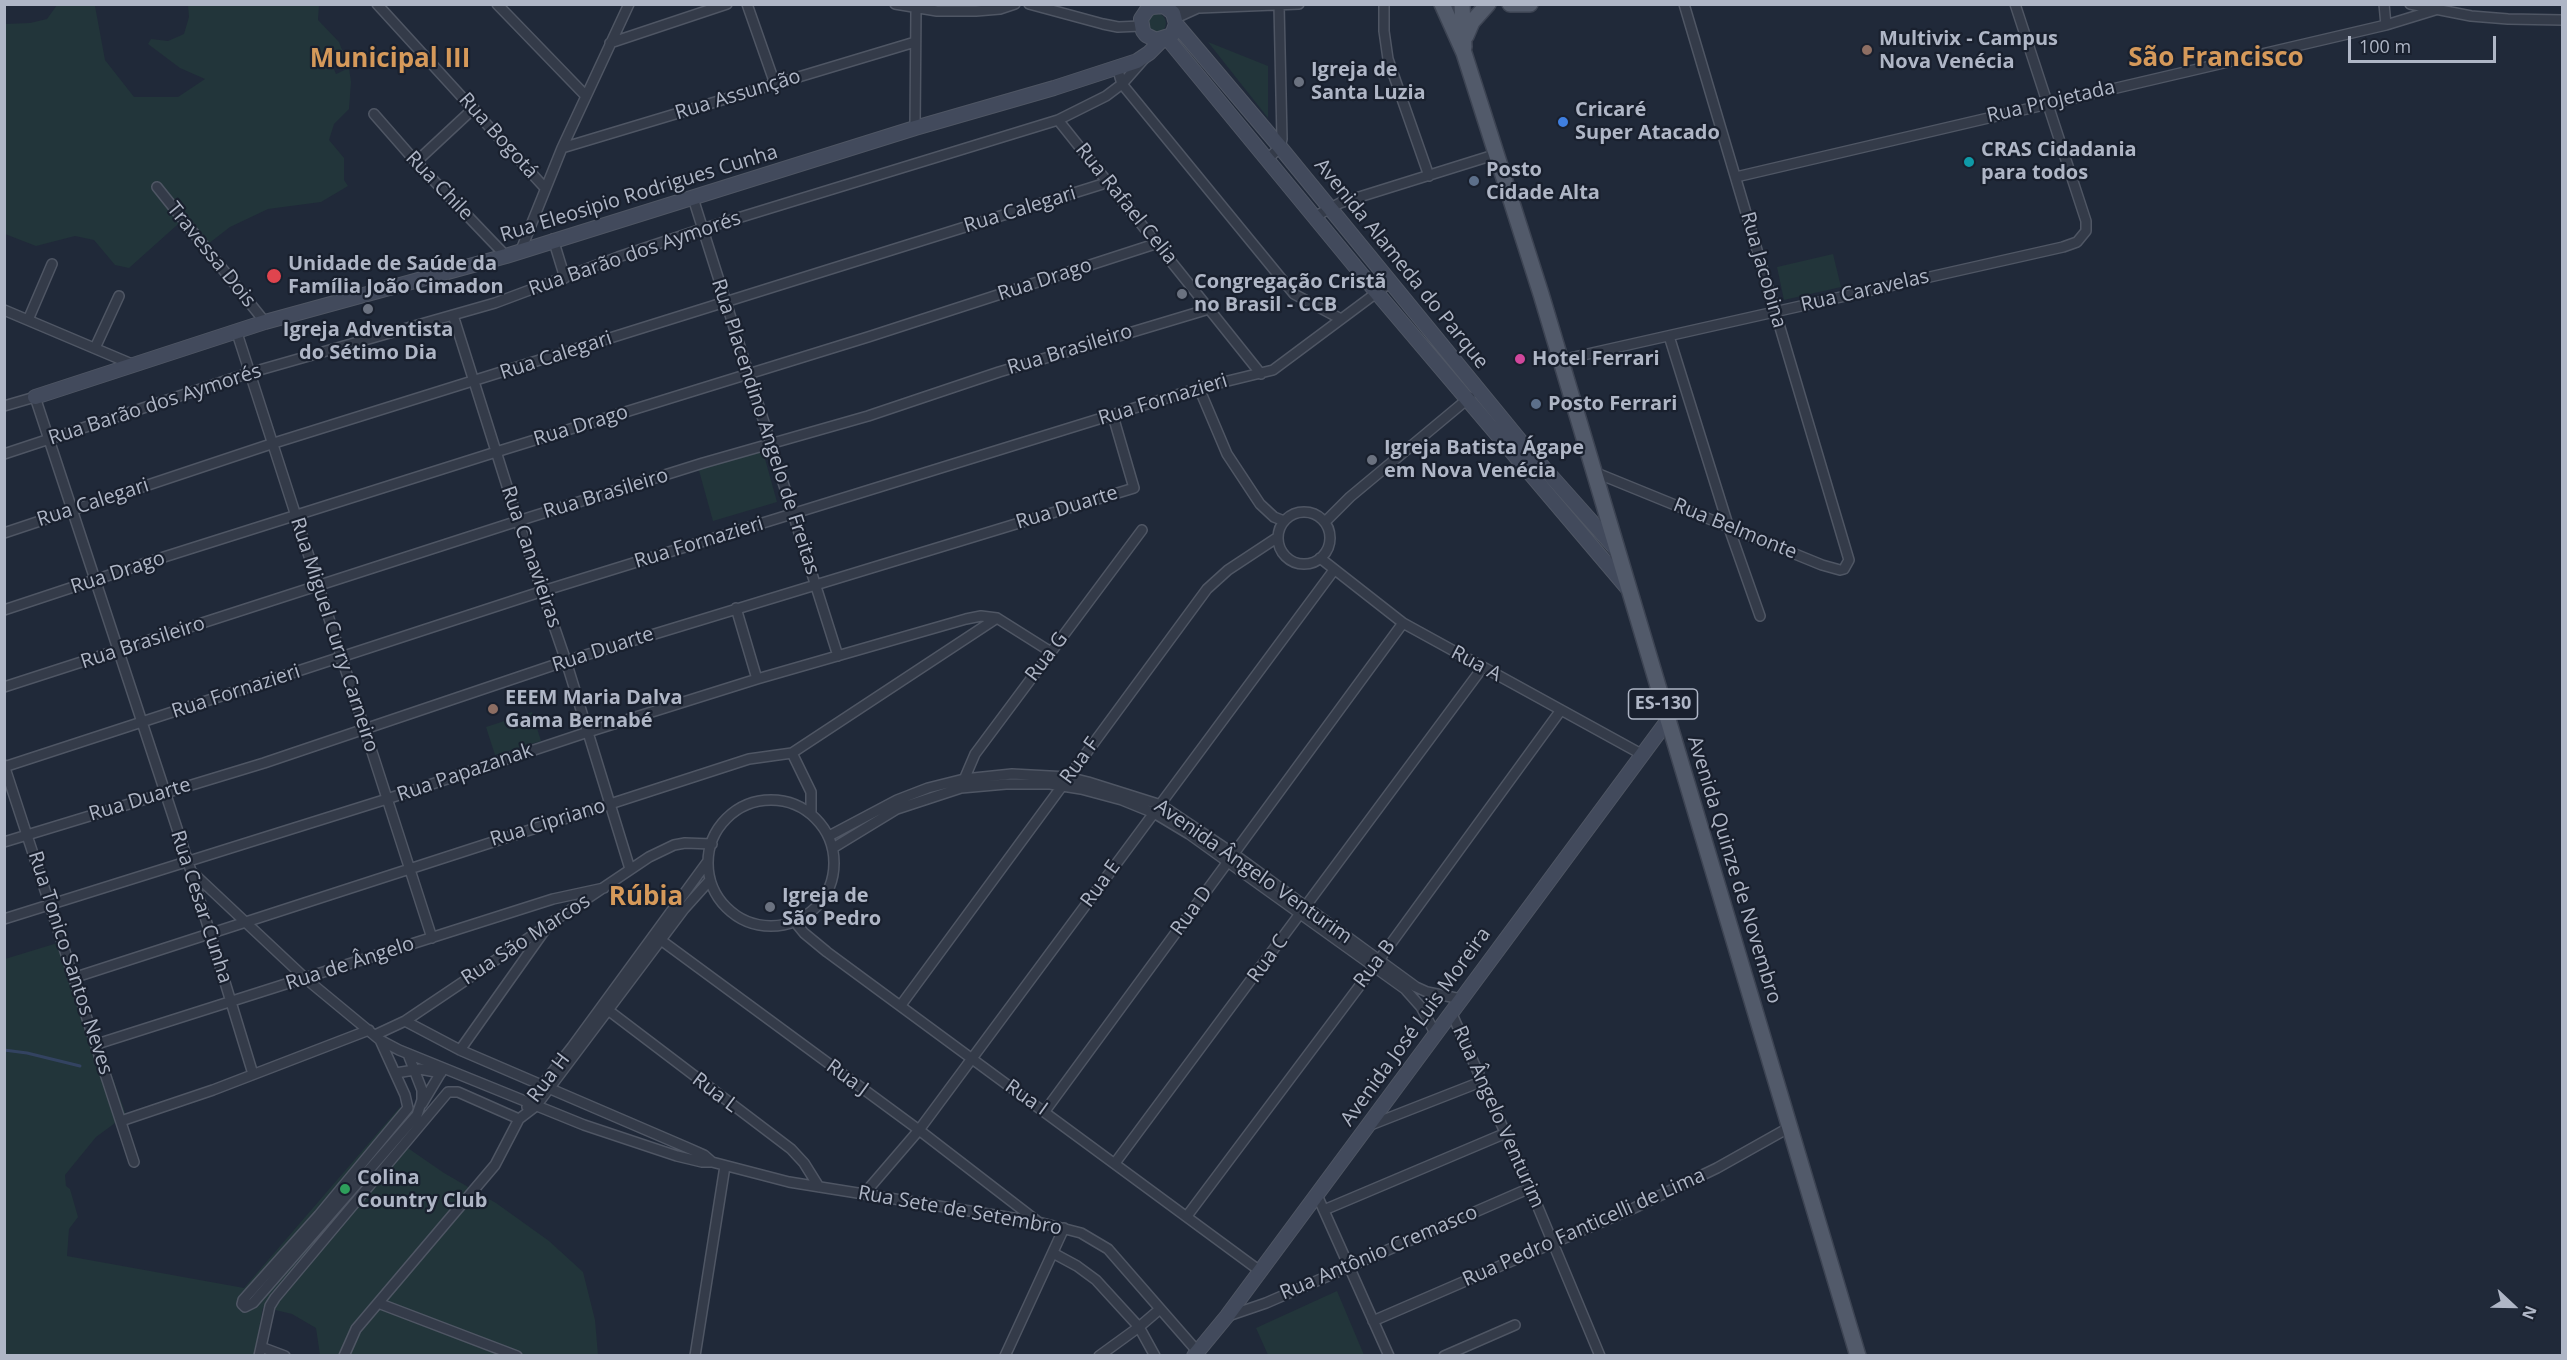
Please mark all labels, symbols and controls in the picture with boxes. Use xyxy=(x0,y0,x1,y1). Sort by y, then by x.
scale bar xyxy=(2351,24,2500,62)
place label: Multivix - Campus Nova Venécia xyxy=(1879,27,2058,74)
text: 100 m xyxy=(2359,34,2411,58)
marker: Multivix - Campus Nova Venécia xyxy=(1860,43,1874,57)
district label: São Francisco xyxy=(2128,43,2304,75)
district label: Municipal III xyxy=(310,44,470,76)
place label: Igreja de Santa Luzia xyxy=(1311,58,1426,105)
street label: Rua Assunção xyxy=(672,65,804,125)
marker: Igreja de Santa Luzia xyxy=(1292,75,1306,89)
street label: Rua Projetada xyxy=(1984,76,2118,128)
street label: Rua Bogotá xyxy=(453,88,543,184)
place label: Cricaré Super Atacado xyxy=(1575,98,1720,145)
marker: Cricaré Super Atacado xyxy=(1556,115,1570,129)
place label: CRAS Cidadania para todos xyxy=(1981,138,2137,185)
street label: Rua Rafael Celia xyxy=(1070,139,1182,269)
street label: Rua Eleosipio Rodrigues Cunha xyxy=(497,140,781,248)
street label: Rua Chile xyxy=(400,146,478,226)
street label: Avenida Alameda do Parque xyxy=(1309,154,1493,374)
marker: CRAS Cidadania para todos xyxy=(1962,155,1976,169)
place label: Posto Cidade Alta xyxy=(1486,158,1600,205)
marker: Posto Cidade Alta xyxy=(1467,174,1481,188)
street label: Rua Calegari xyxy=(961,182,1079,238)
street label: Travessa Dois xyxy=(161,198,261,312)
street label: Rua Barão dos Aymorés xyxy=(526,206,744,302)
street label: Rua Jacobina xyxy=(1735,209,1791,331)
place label: Unidade de Saúde da Família João Cimadon xyxy=(288,252,504,299)
street label: Rua Drago xyxy=(995,254,1095,306)
street label: Rua Caravelas xyxy=(1799,265,1931,317)
marker: Unidade de Saúde da Família João Cimadon xyxy=(265,267,283,285)
place label: Congregação Cristã no Brasil - CCB xyxy=(1194,270,1386,317)
street label: Rua Placendino Angelo de Freitas xyxy=(706,276,824,578)
marker: Congregação Cristã no Brasil - CCB xyxy=(1175,287,1189,301)
marker: Igreja Adventista do Sétimo Dia xyxy=(361,302,375,316)
place label: Igreja Adventista do Sétimo Dia xyxy=(283,318,453,365)
street label: Rua Brasileiro xyxy=(1005,320,1135,380)
street label: Rua Calegari xyxy=(497,327,615,385)
place label: Hotel Ferrari xyxy=(1532,347,1660,371)
marker: Hotel Ferrari xyxy=(1513,352,1527,366)
street label: Rua Barão dos Aymorés xyxy=(45,359,265,451)
street label: Rua Fornazieri xyxy=(1096,369,1230,431)
place label: Posto Ferrari xyxy=(1548,392,1677,416)
marker: Posto Ferrari xyxy=(1529,397,1543,411)
street label: Rua Drago xyxy=(531,400,631,452)
place label: Igreja Batista Ágape em Nova Venécia xyxy=(1384,436,1584,483)
marker: Igreja Batista Ágape em Nova Venécia xyxy=(1365,453,1379,467)
street label: Rua Brasileiro xyxy=(541,464,671,524)
street label: Rua Calegari xyxy=(34,474,152,532)
street label: Rua Duarte xyxy=(1013,481,1121,535)
street label: Rua Canavieiras xyxy=(496,483,566,631)
street label: Rua Belmonte xyxy=(1670,493,1800,565)
street label: Rua Fornazieri xyxy=(632,512,766,574)
street label: Rua Miguel Curry Carneiro xyxy=(285,514,383,756)
street label: Rua Drago xyxy=(68,547,168,599)
street label: Rua Brasileiro xyxy=(78,612,208,674)
street label: Rua Duarte xyxy=(549,622,657,678)
street label: Rua G xyxy=(1021,628,1073,686)
street label: Rua A xyxy=(1447,641,1505,687)
street label: Rua Fornazieri xyxy=(169,660,303,724)
place label: EEEM Maria Dalva Gama Bernabé xyxy=(505,686,682,733)
road number: ES-130 xyxy=(1628,689,1698,719)
marker: EEEM Maria Dalva Gama Bernabé xyxy=(486,702,500,716)
street label: Rua F xyxy=(1055,733,1105,789)
street label: Avenida Quinze de Novembro xyxy=(1682,733,1786,1007)
street label: Rua Papazanak xyxy=(394,739,536,807)
street label: Rua Duarte xyxy=(86,773,194,827)
street label: Rua Cipriano xyxy=(487,794,609,852)
street label: Avenida Ângelo Venturim xyxy=(1150,795,1356,949)
street label: Rua Cesar Cunha xyxy=(165,828,237,986)
street label: Rua Tonico Santos Neves xyxy=(23,848,117,1078)
street label: Rua E xyxy=(1076,856,1126,912)
district label: Rúbia xyxy=(609,882,683,914)
street label: Rua D xyxy=(1166,882,1218,940)
place label: Igreja de São Pedro xyxy=(782,884,881,931)
street label: Rua São Marcos xyxy=(457,889,595,991)
marker: Igreja de São Pedro xyxy=(763,900,777,914)
street label: Avenida José Luis Moreira xyxy=(1336,923,1496,1131)
street label: Rua C xyxy=(1243,930,1293,988)
street label: Rua de Ângelo xyxy=(283,932,417,996)
street label: Rua B xyxy=(1349,935,1401,993)
street label: Rua Ângelo Venturim xyxy=(1447,1022,1549,1212)
street label: Rua H xyxy=(523,1049,575,1107)
street label: Rua J xyxy=(821,1055,873,1101)
street label: Rua L xyxy=(687,1068,743,1118)
street label: Rua I xyxy=(1000,1075,1052,1121)
street label: Rua Pedro Fanticelli de Lima xyxy=(1459,1164,1709,1292)
place label: Colina Country Club xyxy=(357,1166,487,1213)
street label: Rua Sete de Setembro xyxy=(856,1181,1064,1241)
marker: Colina Country Club xyxy=(338,1182,352,1196)
street label: Rua Antônio Cremasco xyxy=(1277,1200,1481,1306)
north arrow xyxy=(2483,1276,2543,1336)
text: N xyxy=(2517,1303,2542,1323)

